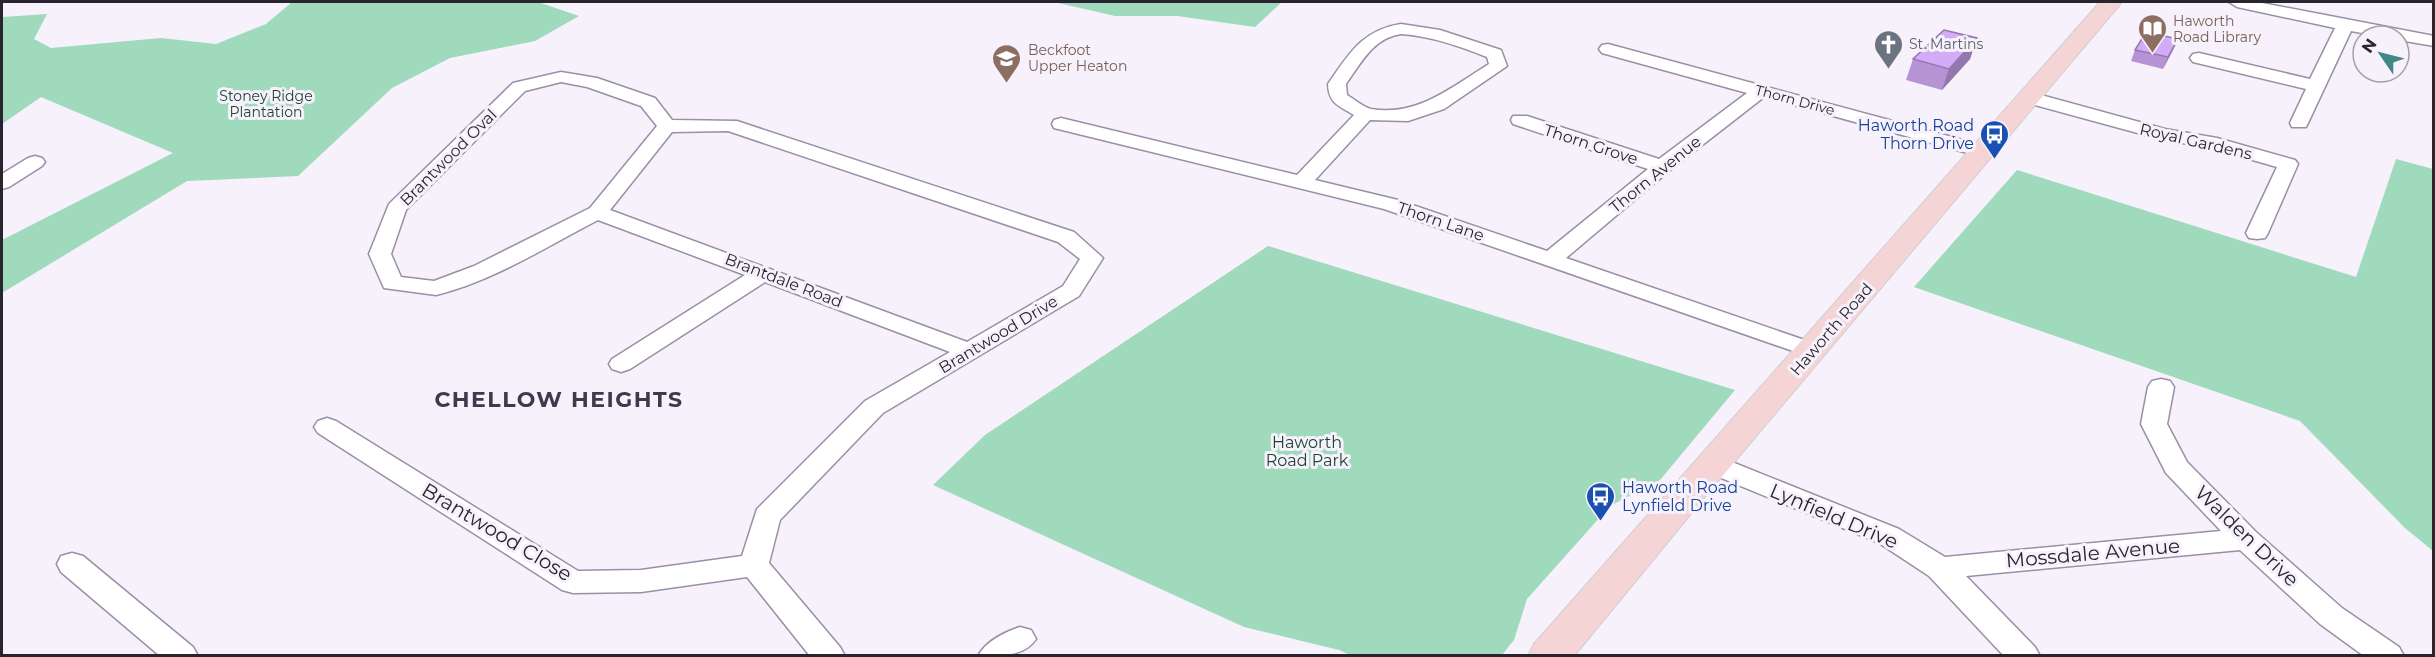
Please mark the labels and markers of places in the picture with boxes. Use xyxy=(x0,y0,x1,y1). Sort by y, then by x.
place label: Haworth Road Library xyxy=(2173,12,2262,46)
library icon: Haworth Road Library xyxy=(2136,13,2168,55)
church icon: St. Martins xyxy=(1872,28,1904,70)
place label: St. Martins xyxy=(1909,35,1983,53)
place label: Beckfoot Upper Heaton xyxy=(1028,41,1127,75)
school or university icon: Beckfoot Upper Heaton xyxy=(991,42,1023,84)
place label: Haworth Road Thorn Drive xyxy=(1858,116,1974,153)
bus stop icon: Haworth Road Thorn Drive xyxy=(1979,118,2011,160)
place label: Haworth Road Lynfield Drive xyxy=(1622,478,1738,515)
bus stop icon: Haworth Road Lynfield Drive xyxy=(1585,480,1617,522)

